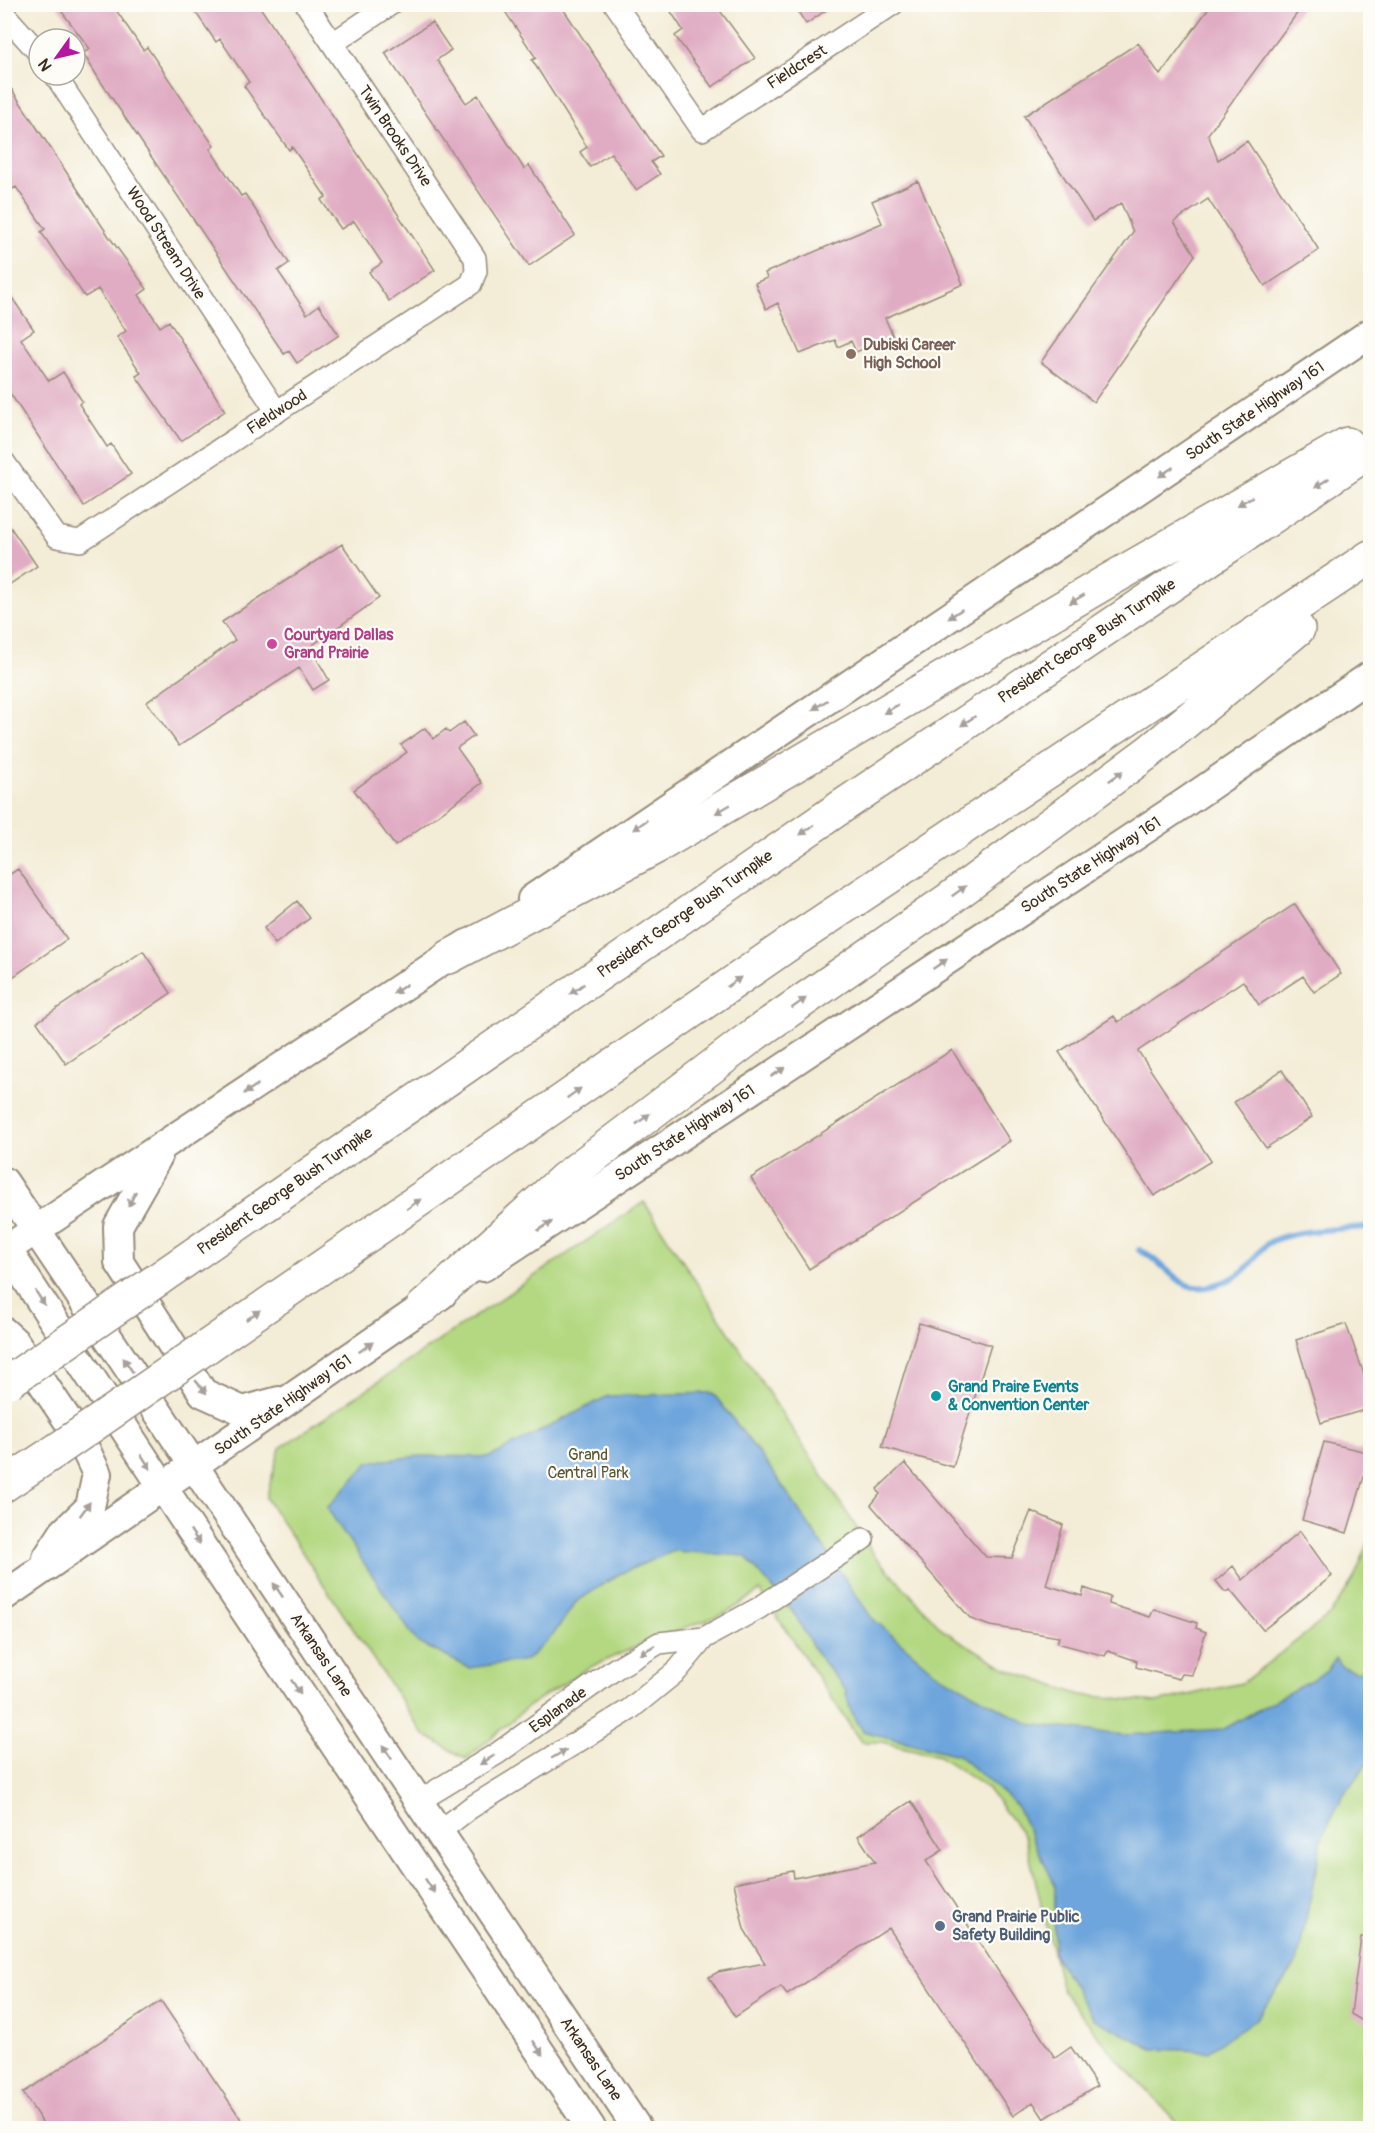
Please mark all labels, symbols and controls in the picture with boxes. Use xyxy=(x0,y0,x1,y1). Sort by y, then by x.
north arrow xyxy=(27,27,87,87)
street label: Fieldcrest xyxy=(763,40,831,94)
text: N xyxy=(34,55,57,75)
street label: Twin Brooks Drive xyxy=(354,82,436,190)
street label: Wood Stream Drive xyxy=(122,183,210,303)
place label: Dubiski Career High School xyxy=(863,335,956,373)
marker: Dubiski Career High School xyxy=(844,347,858,361)
street label: South State Highway 161 xyxy=(1182,357,1328,465)
street label: Fieldwood xyxy=(243,385,311,439)
one-way arrow xyxy=(1158,466,1174,478)
one-way arrow xyxy=(1314,478,1330,489)
one-way arrow xyxy=(1236,496,1253,506)
street label: President George Bush Turnpike xyxy=(994,574,1180,708)
one-way arrow xyxy=(1069,593,1085,604)
one-way arrow xyxy=(948,608,964,620)
place label: Courtyard Dallas Grand Prairie xyxy=(284,625,394,663)
marker: Courtyard Dallas Grand Prairie xyxy=(265,637,279,651)
one-way arrow xyxy=(812,699,828,710)
one-way arrow xyxy=(882,704,899,714)
one-way arrow xyxy=(961,715,977,727)
one-way arrow xyxy=(1108,770,1124,782)
one-way arrow xyxy=(715,803,731,814)
street label: South State Highway 161 xyxy=(1017,812,1165,918)
one-way arrow xyxy=(632,819,649,830)
one-way arrow xyxy=(799,824,815,836)
street label: President George Bush Turnpike xyxy=(593,846,777,982)
one-way arrow xyxy=(951,885,967,897)
one-way arrow xyxy=(932,958,948,970)
one-way arrow xyxy=(726,976,742,988)
one-way arrow xyxy=(392,983,408,994)
one-way arrow xyxy=(570,983,586,995)
one-way arrow xyxy=(791,997,807,1009)
one-way arrow xyxy=(770,1067,786,1078)
street label: South State Highway 161 xyxy=(611,1080,759,1186)
one-way arrow xyxy=(243,1083,259,1094)
one-way arrow xyxy=(566,1088,582,1099)
one-way arrow xyxy=(635,1113,650,1125)
street label: President George Bush Turnpike xyxy=(193,1123,377,1259)
one-way arrow xyxy=(127,1191,137,1208)
one-way arrow xyxy=(405,1198,421,1210)
one-way arrow xyxy=(537,1221,553,1232)
one-way arrow xyxy=(34,1290,45,1306)
one-way arrow xyxy=(245,1309,261,1321)
one-way arrow xyxy=(358,1341,374,1353)
street label: South State Highway 161 xyxy=(211,1350,355,1460)
one-way arrow xyxy=(123,1357,134,1373)
place label: Grand Praire Events & Convention Center xyxy=(948,1377,1089,1415)
one-way arrow xyxy=(195,1379,208,1395)
marker: Grand Praire Events & Convention Center xyxy=(929,1389,943,1403)
park label: Grand Central Park xyxy=(547,1445,629,1483)
one-way arrow xyxy=(140,1454,151,1470)
one-way arrow xyxy=(79,1501,91,1517)
one-way arrow xyxy=(190,1529,201,1545)
one-way arrow xyxy=(273,1582,284,1598)
street label: Arkansas Lane xyxy=(286,1609,356,1701)
one-way arrow xyxy=(638,1645,655,1655)
one-way arrow xyxy=(290,1679,301,1695)
street label: Esplanade xyxy=(525,1682,591,1738)
one-way arrow xyxy=(381,1744,392,1761)
one-way arrow xyxy=(551,1749,567,1760)
one-way arrow xyxy=(479,1755,495,1766)
one-way arrow xyxy=(424,1878,435,1894)
place label: Grand Prairie Public Safety Building xyxy=(952,1907,1080,1945)
marker: Grand Prairie Public Safety Building xyxy=(933,1919,947,1933)
street label: Arkansas Lane xyxy=(556,2013,626,2105)
one-way arrow xyxy=(532,2040,544,2056)

